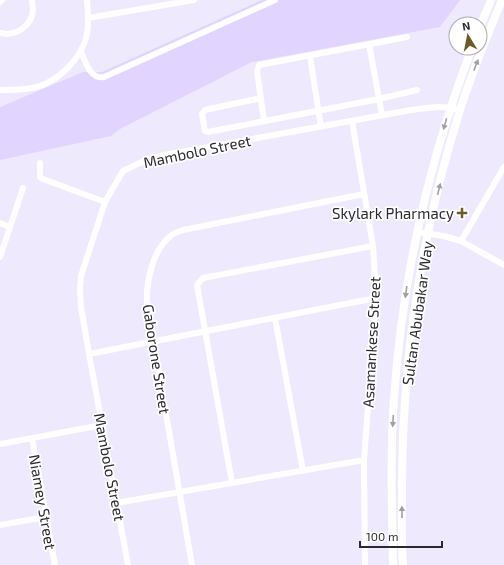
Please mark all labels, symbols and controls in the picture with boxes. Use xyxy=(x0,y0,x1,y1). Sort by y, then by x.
north arrow xyxy=(448,16,488,56)
text: N xyxy=(461,19,471,33)
one-way arrow xyxy=(474,58,480,70)
one-way arrow xyxy=(442,119,448,131)
street label: Mambolo Street xyxy=(142,131,253,171)
one-way arrow xyxy=(436,183,442,195)
place label: Skylark Pharmacy xyxy=(332,204,454,222)
marker: Skylark Pharmacy xyxy=(457,208,467,218)
street label: Sultan Abubakar Way xyxy=(398,240,436,386)
street label: Asamankese Street xyxy=(359,276,383,408)
one-way arrow xyxy=(403,286,409,298)
street label: Gaborone Street xyxy=(139,303,175,415)
street label: Mambolo Street xyxy=(91,411,129,523)
one-way arrow xyxy=(390,415,396,428)
street label: Niamey Street xyxy=(26,453,60,551)
one-way arrow xyxy=(399,505,405,518)
scale bar xyxy=(360,523,442,549)
text: 100 m xyxy=(366,529,398,543)

